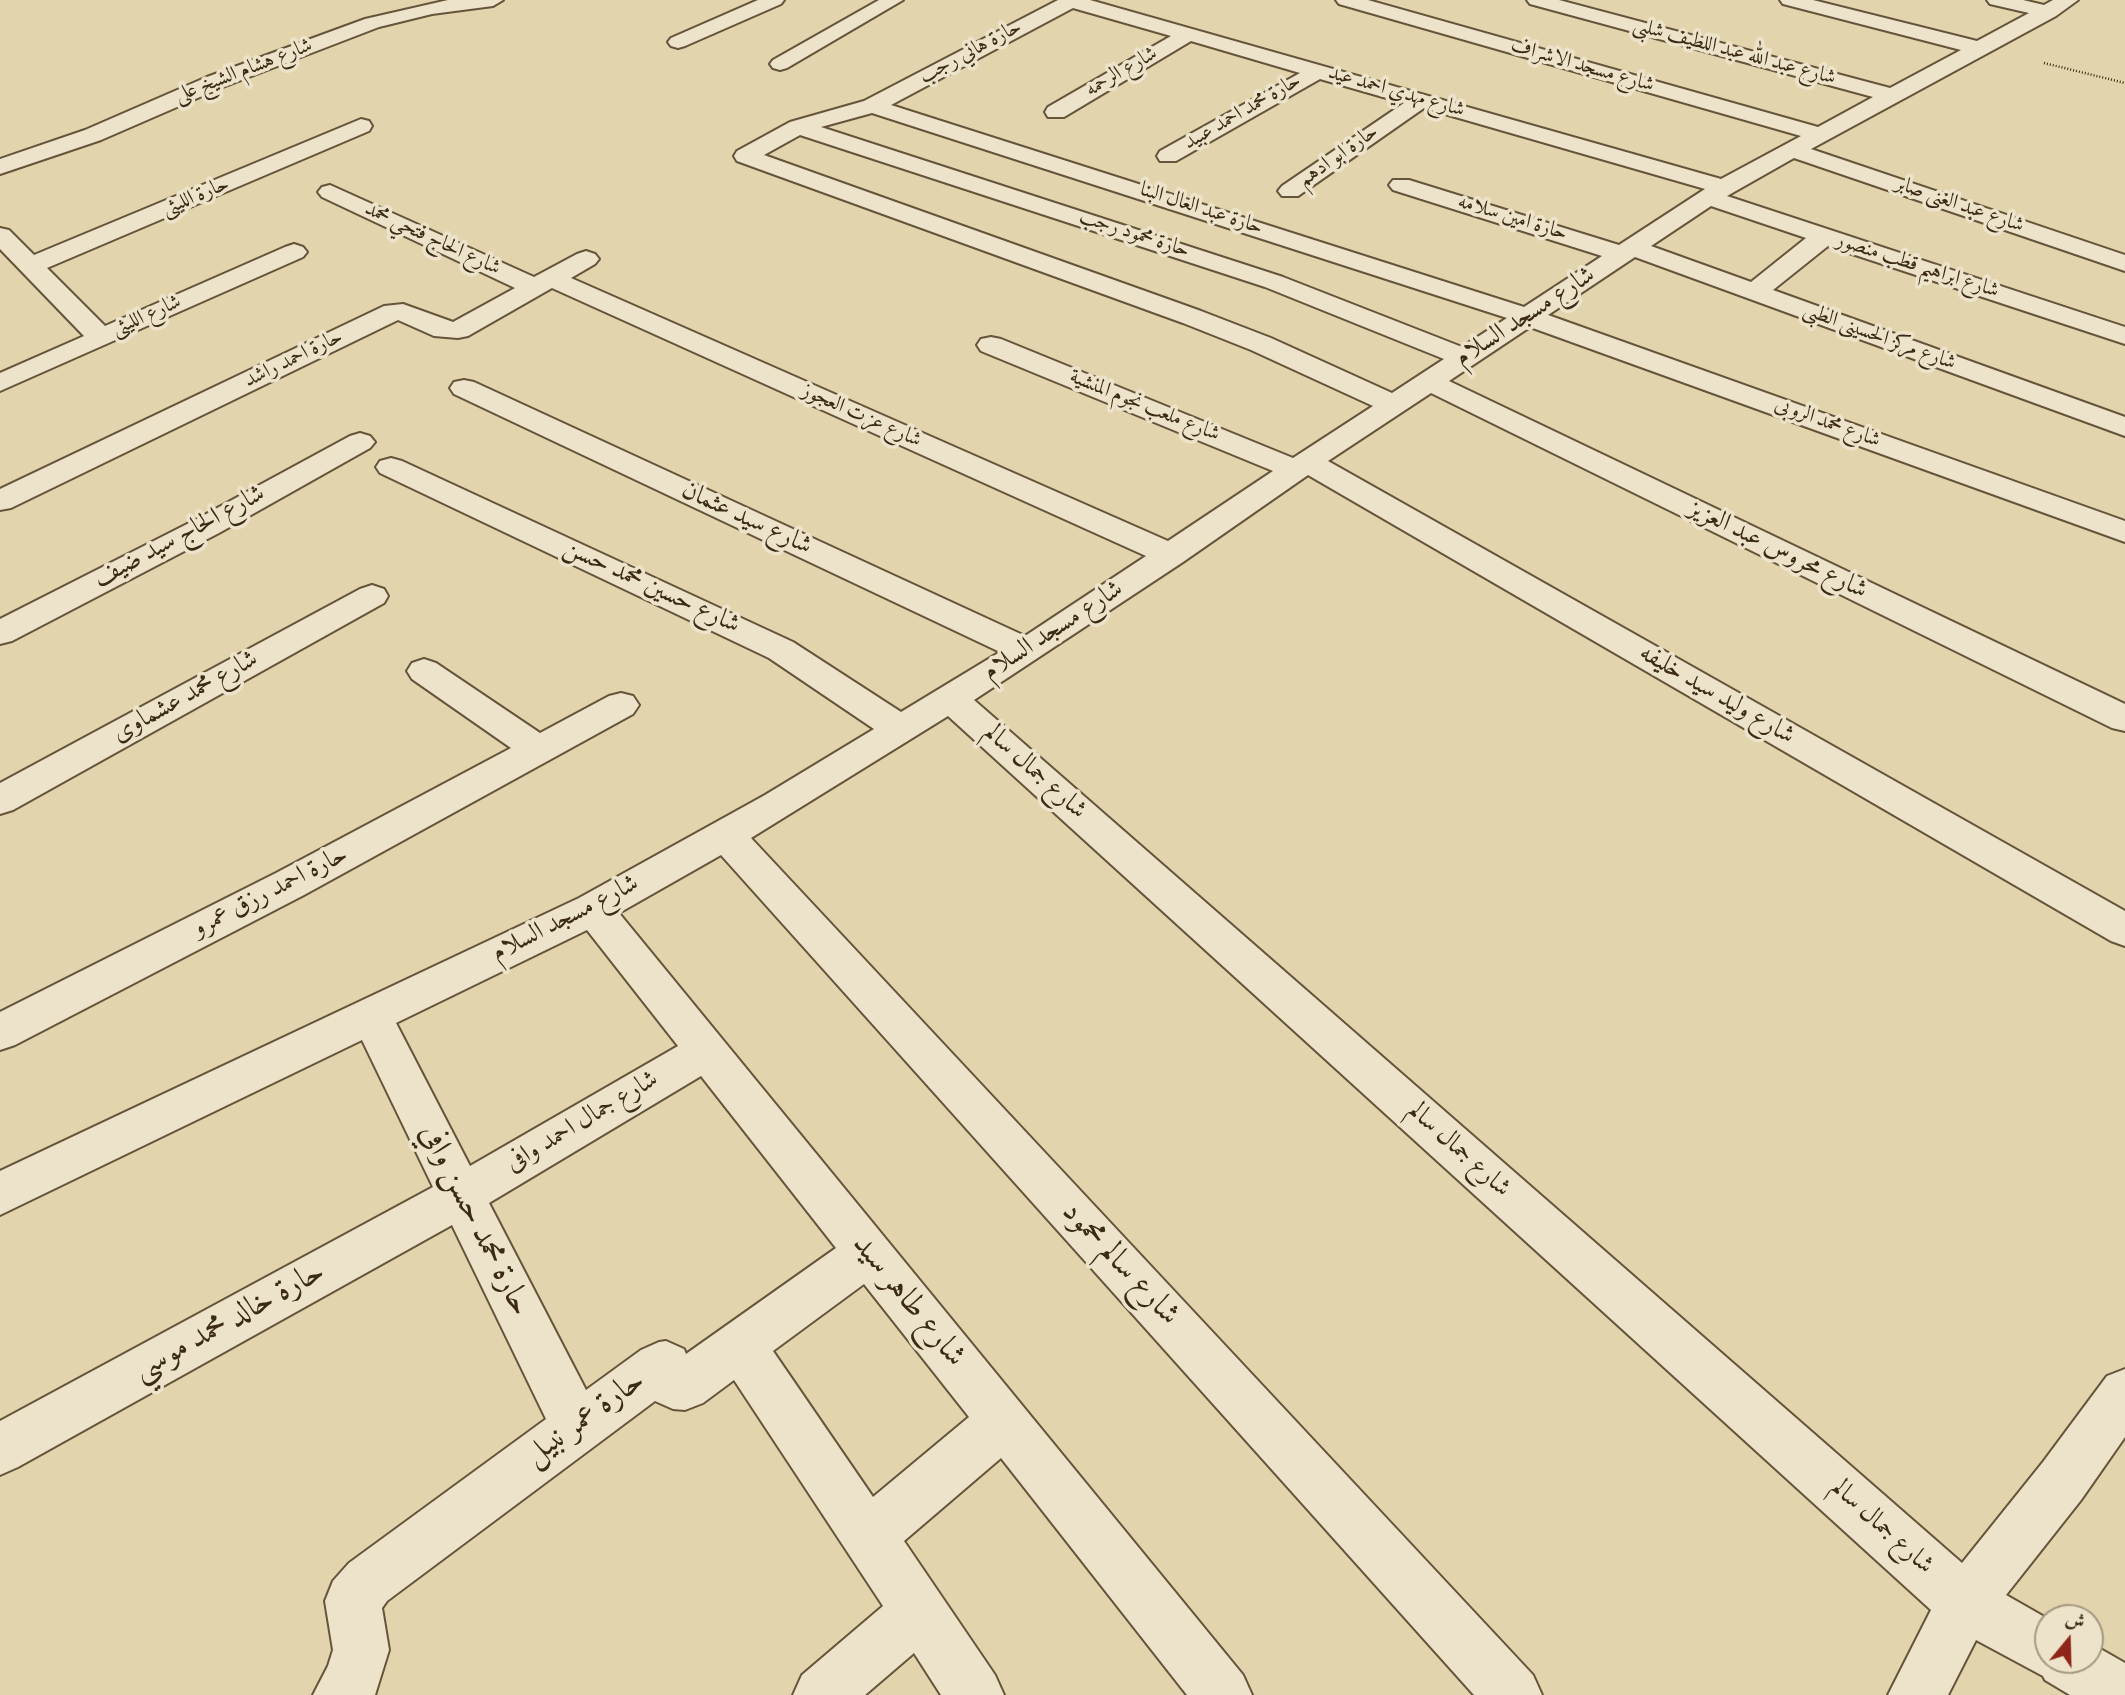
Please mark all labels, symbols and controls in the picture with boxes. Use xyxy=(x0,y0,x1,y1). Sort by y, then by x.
street label: شارع عبد الله عبد اللطيف شلبى xyxy=(1630,14,1838,92)
street label: حارة هاني رجب xyxy=(915,15,1027,91)
street label: شارع هشام الشيخ على xyxy=(172,34,316,110)
street label: شارع مسجد الاشراف xyxy=(1507,34,1657,100)
street label: شارع الرحمه xyxy=(1081,42,1163,104)
street label: شارع مهدي احمد عيد xyxy=(1325,61,1467,125)
street label: حارة محمد احمد عبيد xyxy=(1180,69,1306,157)
street label: حارة ابو ادهم xyxy=(1294,120,1384,194)
street label: شارع عبد الغنى صابر xyxy=(1891,172,2027,240)
street label: حارة الليثى xyxy=(158,173,234,223)
street label: حارة عبد العال البنا xyxy=(1136,178,1266,242)
street label: حارة امين سلامه xyxy=(1454,190,1570,248)
street label: شارع الحاج فتحي محمد xyxy=(360,197,504,283)
street label: حارة محمود رجب xyxy=(1076,205,1192,265)
street label: شارع ابراهيم قطب منصور xyxy=(1832,229,2002,305)
street label: شارع مسجد السلام xyxy=(1450,261,1602,375)
street label: شارع الليثى xyxy=(108,291,186,343)
street label: شارع مركز الحسينى الطبى xyxy=(1799,299,1959,377)
street label: حارة احمد راشد xyxy=(241,325,347,395)
street label: شارع ملعب نجوم المنشية xyxy=(1065,365,1223,449)
street label: شارع عزت العجوز xyxy=(797,379,925,455)
street label: شارع محمد الروبى xyxy=(1771,393,1883,455)
street label: شارع سيد عثمان xyxy=(676,476,816,564)
street label: شارع الحاج سيد ضيف xyxy=(89,480,271,596)
street label: شارع محروس عبد العزيز xyxy=(1682,494,1872,608)
street label: شارع حسين محمد حسن xyxy=(558,533,744,643)
street label: شارع مسجد السلام xyxy=(978,575,1130,689)
street label: شارع وليد سيد خليفه xyxy=(1633,639,1799,753)
street label: شارع محمد عشماوى xyxy=(108,645,264,751)
street label: شارع جمال سالم xyxy=(976,718,1092,828)
street label: حارة احمد رزق عمرو xyxy=(188,840,354,946)
street label: شارع مسجد السلام xyxy=(487,870,645,970)
street label: شارع جمال احمد وافى xyxy=(501,1065,665,1181)
street label: شارع جمال سالم xyxy=(1400,1096,1516,1206)
street label: حارة محمد حسن وافي xyxy=(408,1119,538,1323)
street label: شارع سالم محمود xyxy=(1052,1195,1186,1335)
street label: شارع طاهر سيد xyxy=(842,1228,972,1376)
street label: حارة خالد محمد موسي xyxy=(127,1254,333,1392)
street label: حارة عمر نبيل xyxy=(518,1364,654,1476)
street label: شارع جمال سالم xyxy=(1823,1473,1939,1583)
north arrow xyxy=(2034,1604,2104,1674)
text: ش xyxy=(2062,1606,2088,1636)

